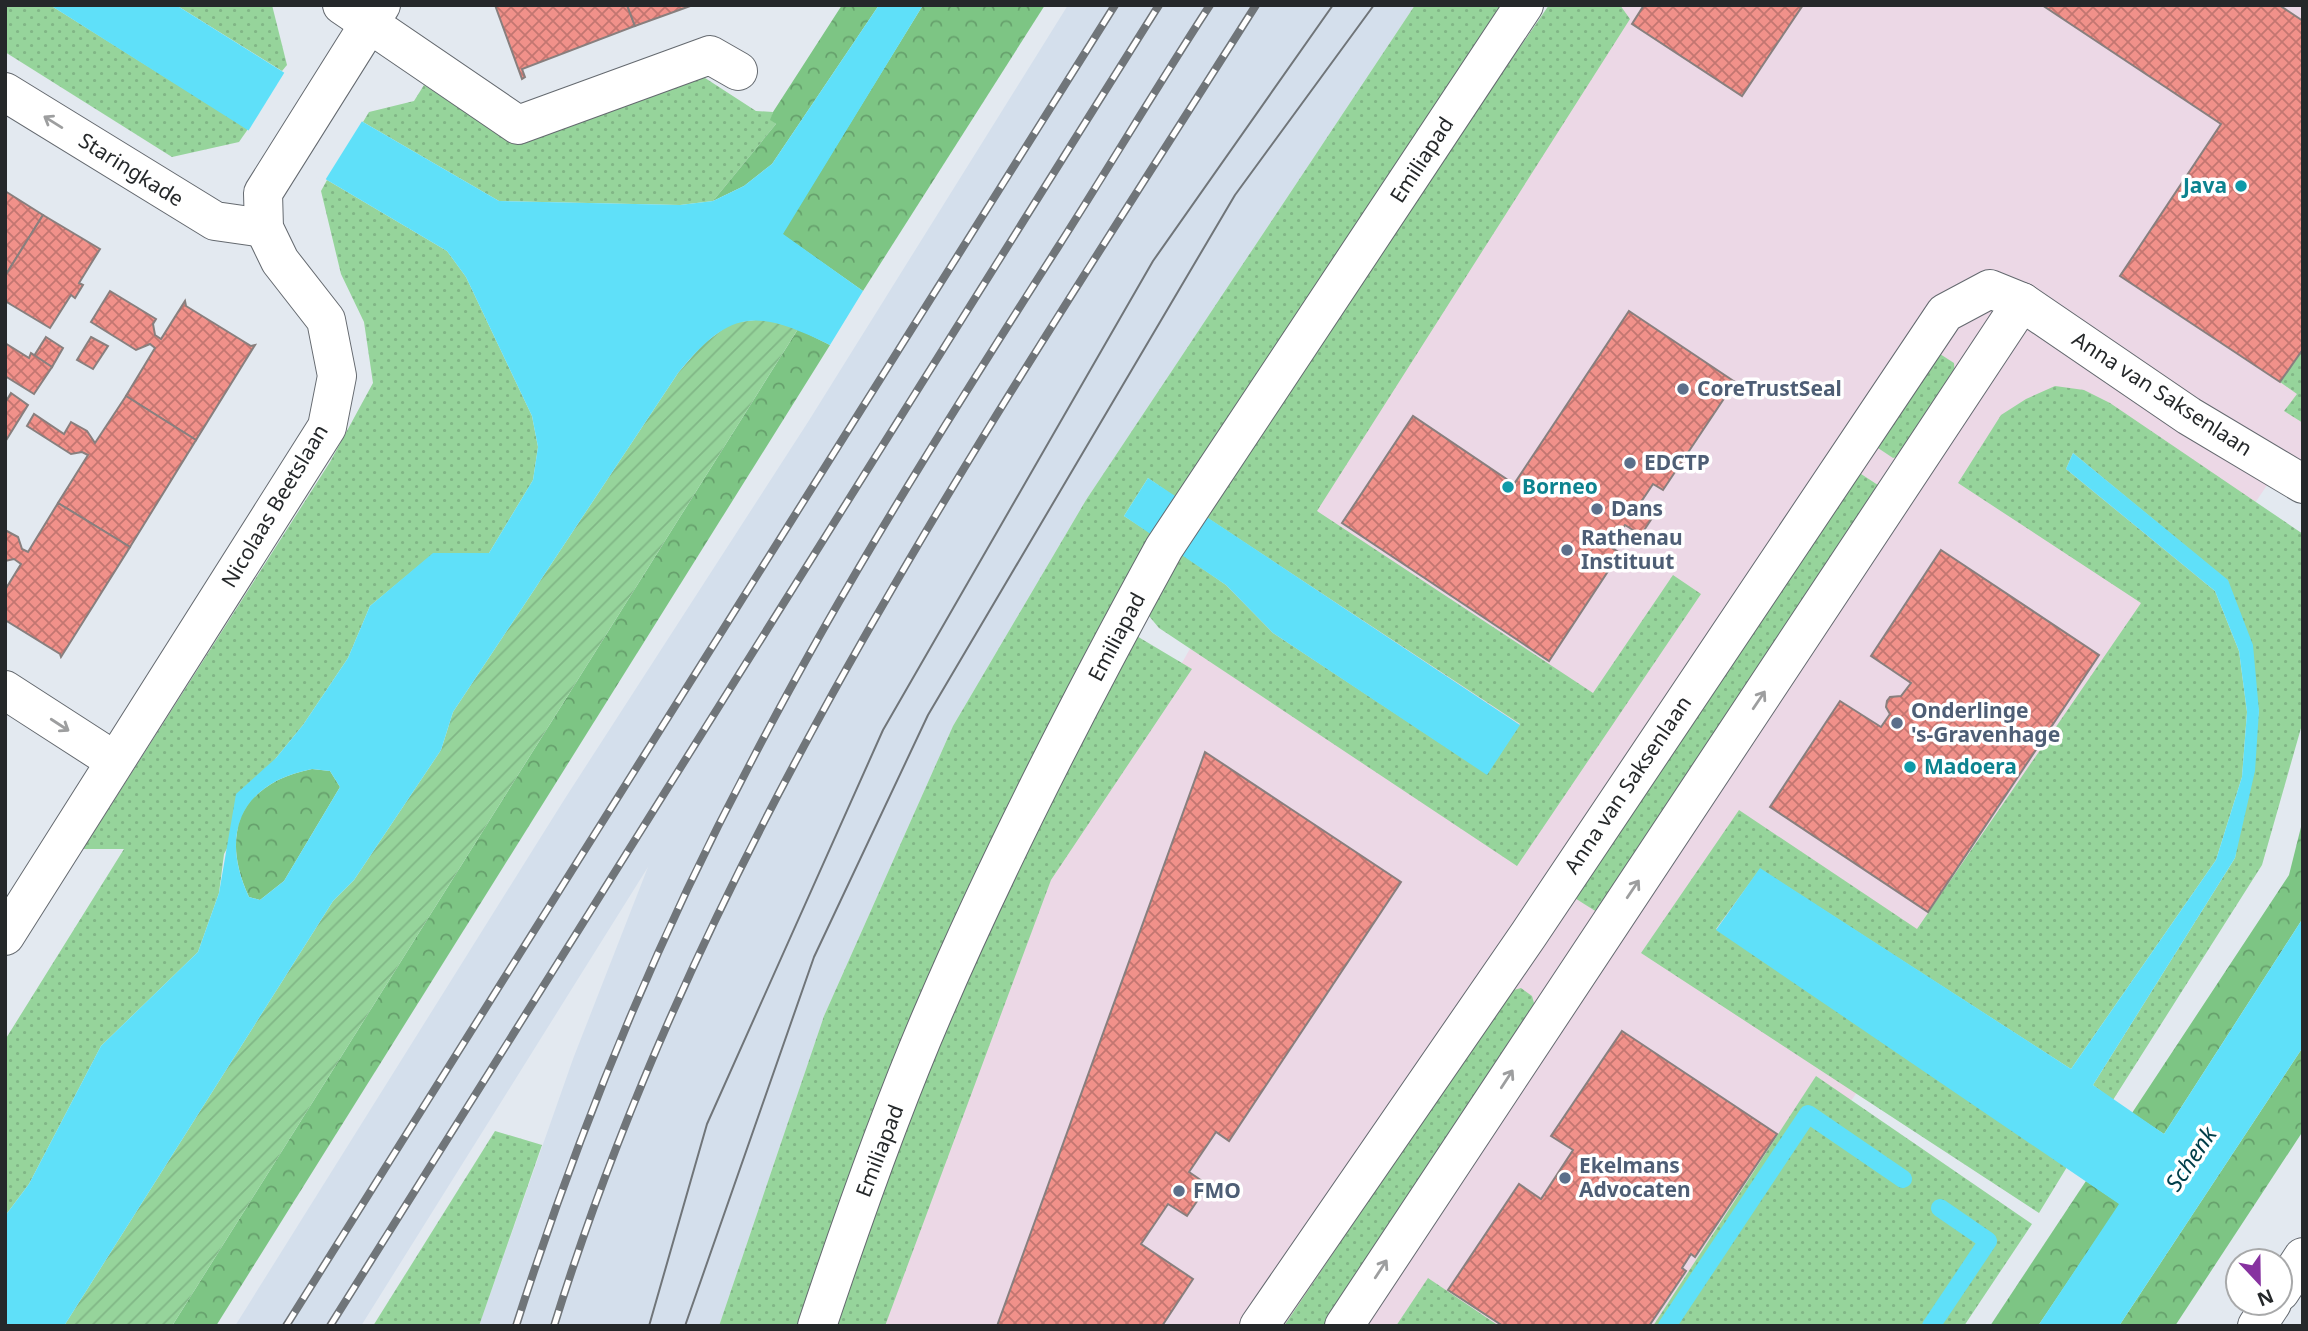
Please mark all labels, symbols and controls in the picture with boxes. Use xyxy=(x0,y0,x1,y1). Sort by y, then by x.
street label: Emiliapad xyxy=(1383,111,1459,208)
one-way arrow xyxy=(44,114,64,128)
street label: Staringkade xyxy=(74,126,189,212)
place label: Java xyxy=(2181,171,2227,199)
marker: Java xyxy=(2233,178,2249,194)
street label: Anna van Saksenlaan xyxy=(2067,325,2258,462)
place label: CoreTrustSeal xyxy=(1697,374,1842,402)
marker: CoreTrustSeal xyxy=(1675,381,1691,397)
street label: Nicolaas Beetslaan xyxy=(214,419,334,592)
place label: EDCTP xyxy=(1644,448,1710,476)
marker: EDCTP xyxy=(1622,455,1638,471)
place label: Borneo xyxy=(1522,472,1598,500)
marker: Borneo xyxy=(1500,479,1516,495)
place label: Dans xyxy=(1611,494,1663,522)
marker: Dans xyxy=(1589,501,1605,517)
place label: Rathenau Instituut xyxy=(1581,523,1683,575)
marker: Rathenau Instituut xyxy=(1559,542,1575,558)
street label: Emiliapad xyxy=(1081,587,1151,686)
street label: Anna van Saksenlaan xyxy=(1557,690,1697,879)
one-way arrow xyxy=(1752,691,1766,710)
place label: Onderlinge 's-Gravenhage xyxy=(1911,696,2060,748)
marker: Onderlinge 's-Gravenhage xyxy=(1889,715,1905,731)
one-way arrow xyxy=(50,718,69,733)
place label: Madoera xyxy=(1924,752,2017,780)
marker: Madoera xyxy=(1902,759,1918,775)
one-way arrow xyxy=(1626,880,1640,900)
one-way arrow xyxy=(1500,1070,1514,1089)
street label: Emiliapad xyxy=(849,1100,910,1201)
water label: Schenk xyxy=(2157,1119,2224,1197)
place label: Ekelmans Advocaten xyxy=(1579,1151,1691,1203)
marker: Ekelmans Advocaten xyxy=(1557,1170,1573,1186)
place label: FMO xyxy=(1193,1176,1241,1204)
marker: FMO xyxy=(1171,1183,1187,1199)
north arrow xyxy=(2224,1247,2294,1317)
one-way arrow xyxy=(1374,1260,1389,1279)
text: N xyxy=(2253,1283,2277,1313)

